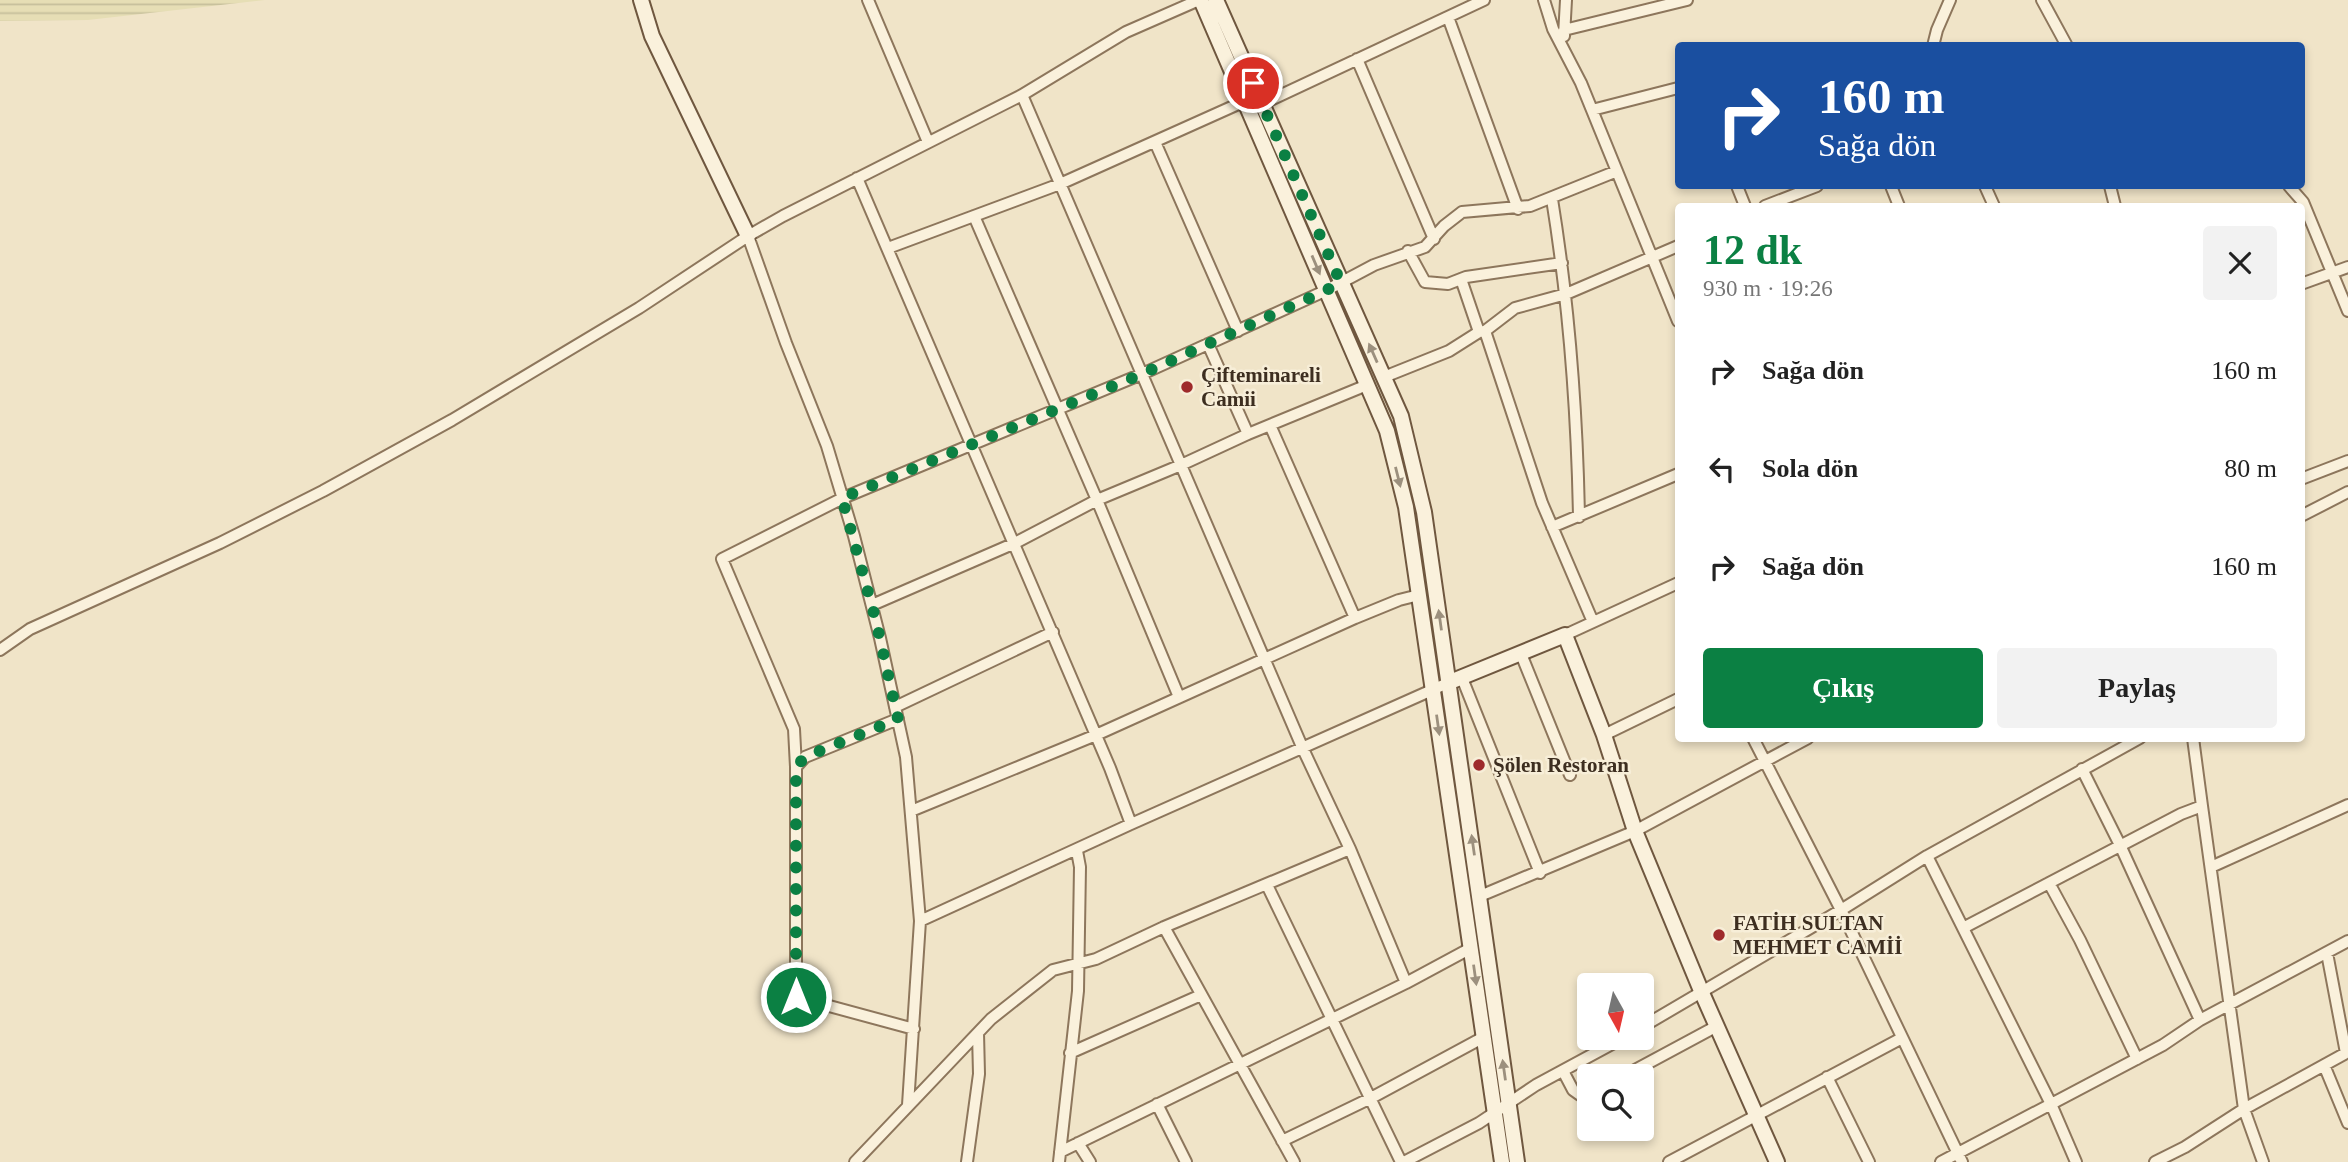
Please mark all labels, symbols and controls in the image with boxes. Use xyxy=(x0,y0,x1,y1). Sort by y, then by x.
pin xyxy=(1223,53,1283,113)
icon: arrive xyxy=(1234,64,1272,102)
text: 160 m xyxy=(1818,69,1945,124)
icon: right xyxy=(1703,70,1794,161)
text: Sağa dön xyxy=(1818,127,1936,163)
button: close xyxy=(2203,226,2277,300)
text: 12 dk xyxy=(1703,227,1802,273)
one-way arrow xyxy=(1310,255,1322,275)
text: 930 m · 19:26 xyxy=(1703,276,1833,301)
one-way arrow xyxy=(1367,343,1379,363)
icon: right xyxy=(1703,352,1741,390)
text: Sağa dön xyxy=(1762,356,1864,385)
text: 160 m xyxy=(2211,356,2277,385)
place label: Çifteminareli Camii xyxy=(1201,363,1321,411)
marker: Çifteminareli Camii xyxy=(1179,379,1195,395)
icon: left xyxy=(1703,450,1741,488)
text: Sola dön xyxy=(1762,454,1858,483)
text: 80 m xyxy=(2224,454,2277,483)
one-way arrow xyxy=(1393,466,1404,488)
icon: right xyxy=(1703,548,1741,586)
text: Sağa dön xyxy=(1762,552,1864,581)
text: 160 m xyxy=(2211,552,2277,581)
one-way arrow xyxy=(1435,609,1446,631)
button: Çıkış xyxy=(1703,648,1983,728)
button: Paylaş xyxy=(1997,648,2277,728)
one-way arrow xyxy=(1433,714,1444,736)
place label: Şölen Restoran xyxy=(1493,753,1629,777)
marker: Şölen Restoran xyxy=(1471,757,1487,773)
one-way arrow xyxy=(1467,834,1478,856)
place label: FATİH SULTAN MEHMET CAMİİ xyxy=(1733,911,1902,959)
marker: FATİH SULTAN MEHMET CAMİİ xyxy=(1711,927,1727,943)
position arrow xyxy=(759,960,833,1034)
one-way arrow xyxy=(1470,964,1481,986)
north arrow xyxy=(1577,973,1654,1050)
map controls xyxy=(1577,973,1654,1141)
one-way arrow xyxy=(1498,1059,1509,1081)
button: search xyxy=(1577,1064,1654,1141)

